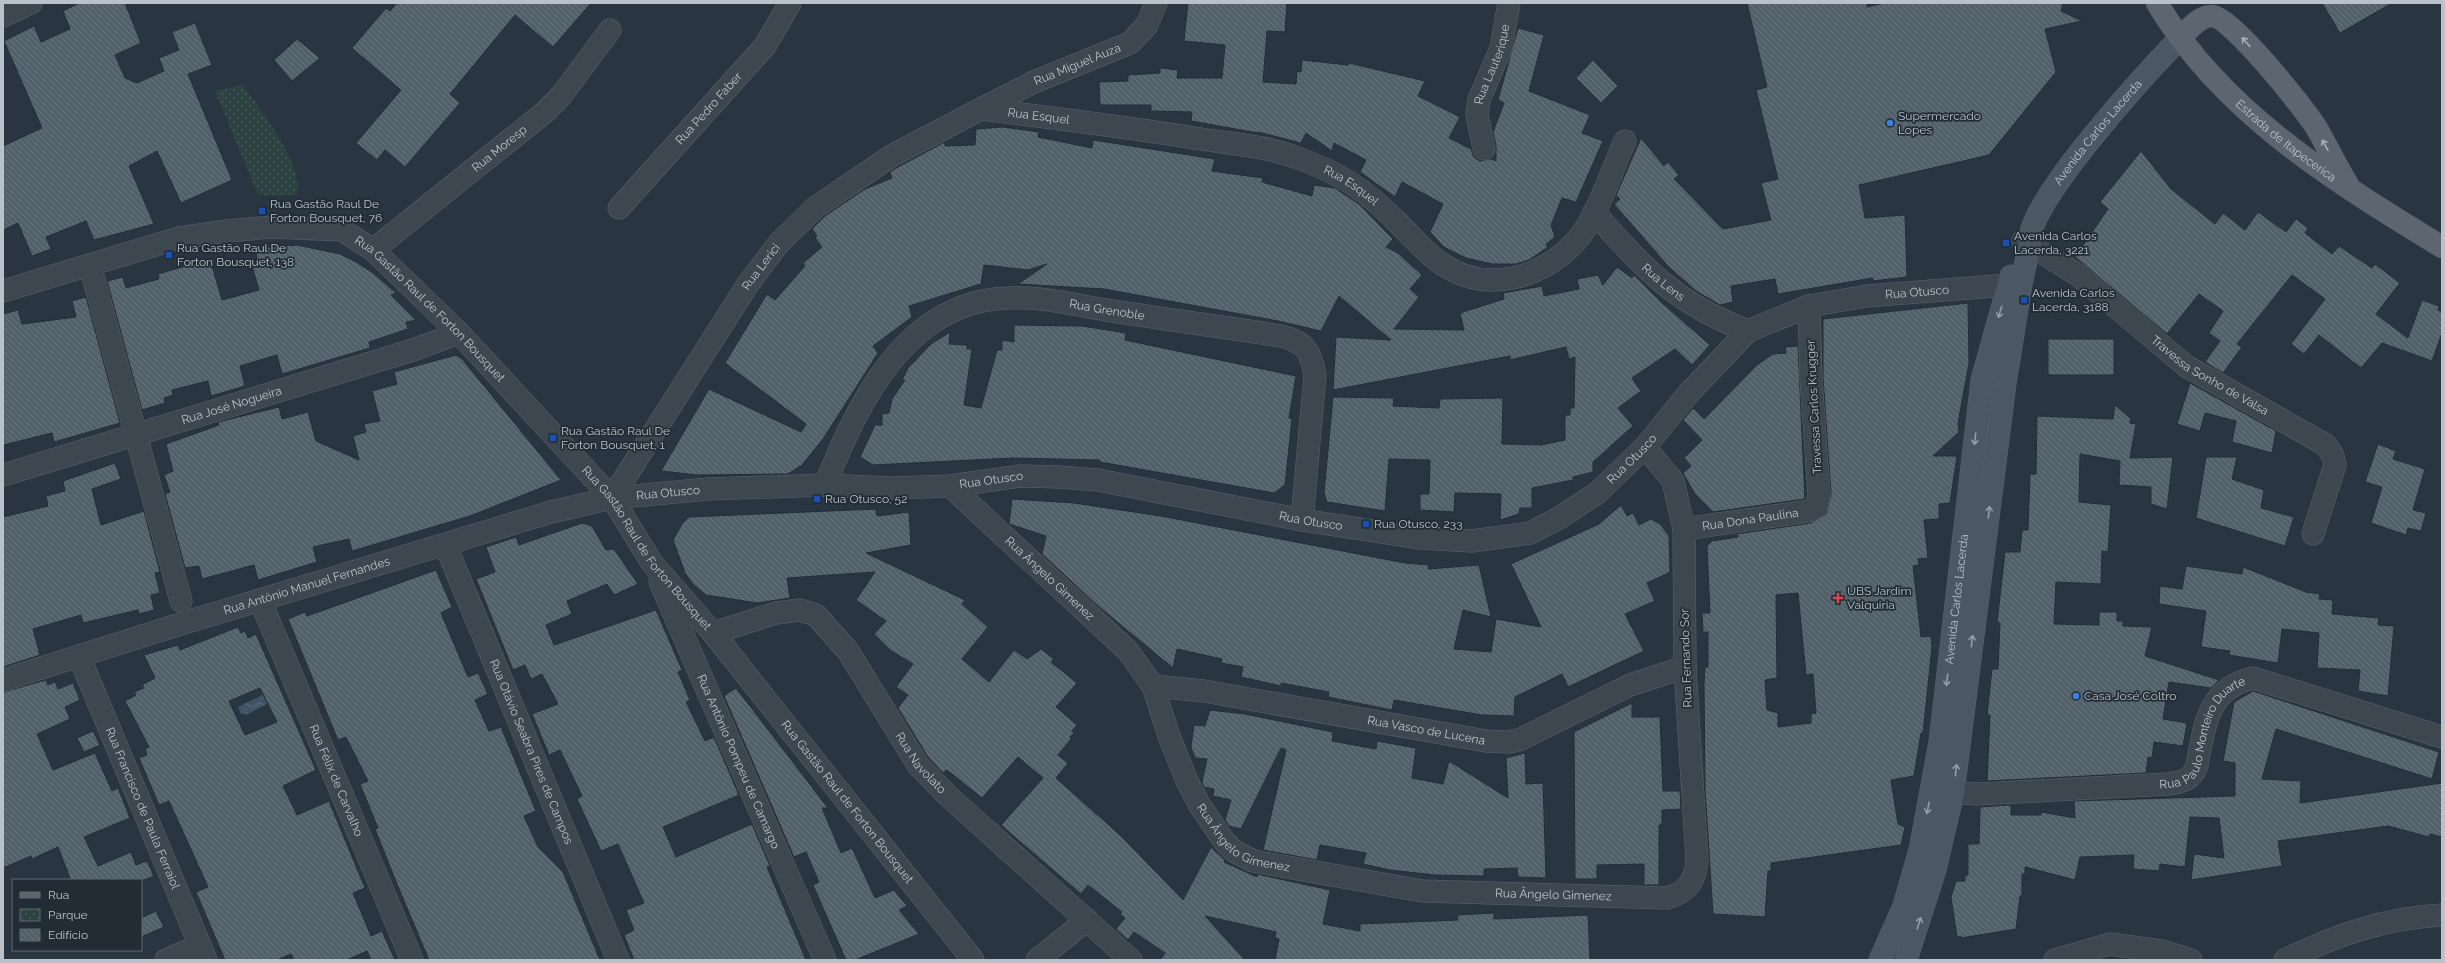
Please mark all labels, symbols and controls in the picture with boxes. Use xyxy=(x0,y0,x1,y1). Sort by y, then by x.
street label: Rua Lauterique xyxy=(1472,23,1512,105)
one-way arrow xyxy=(2242,38,2251,48)
street label: Rua Miguel Auza xyxy=(1032,41,1123,88)
street label: Rua Pedro Faber xyxy=(673,69,745,147)
street label: Avenida Carlos Lacerda xyxy=(2051,77,2145,188)
street label: Estrada de Itapecerica xyxy=(2233,97,2339,185)
street label: Rua Esquel xyxy=(1007,105,1071,127)
place label: Supermercado Lopes xyxy=(1898,109,1981,137)
marker: Supermercado Lopes xyxy=(1885,118,1895,128)
street label: Rua Moresp xyxy=(469,122,530,175)
one-way arrow xyxy=(2321,139,2329,151)
street label: Rua Esquel xyxy=(1322,163,1382,209)
place label: Rua Gastão Raul De Forton Bousquet, 76 xyxy=(270,197,382,225)
marker: Rua Gastão Raul De Forton Bousquet, 76 xyxy=(257,206,267,216)
place label: Avenida Carlos Lacerda, 3221 xyxy=(2014,229,2097,257)
street label: Rua Gastão Raul de Forton Bousquet xyxy=(352,233,508,385)
marker: Avenida Carlos Lacerda, 3221 xyxy=(2001,238,2011,248)
place label: Rua Gastão Raul De Forton Bousquet, 138 xyxy=(177,241,294,269)
street label: Rua Lerici xyxy=(739,241,783,293)
marker: Rua Gastão Raul De Forton Bousquet, 138 xyxy=(164,250,174,260)
street label: Rua Lens xyxy=(1639,261,1688,304)
street label: Rua Otusco xyxy=(1885,283,1950,302)
place label: Avenida Carlos Lacerda, 3188 xyxy=(2032,286,2115,314)
marker: Avenida Carlos Lacerda, 3188 xyxy=(2019,295,2029,305)
street label: Rua Grenoble xyxy=(1068,296,1146,323)
one-way arrow xyxy=(1996,305,2003,318)
street label: Travessa Sonho de Valsa xyxy=(2148,333,2271,418)
street label: Travessa Carlos Krugger xyxy=(1803,339,1825,475)
street label: Rua José Nogueira xyxy=(180,383,283,427)
place label: Rua Gastão Raul De Forton Bousquet, 1 xyxy=(561,424,670,452)
street label: Rua Otusco xyxy=(1604,431,1659,487)
one-way arrow xyxy=(1971,432,1979,445)
marker: Rua Gastão Raul De Forton Bousquet, 1 xyxy=(548,433,558,443)
street label: Rua Gastão Raul de Forton Bousquet xyxy=(579,463,714,633)
street label: Rua Otusco xyxy=(958,469,1024,492)
street label: Rua Otusco xyxy=(635,483,701,503)
place label: Rua Otusco, 52 xyxy=(825,492,907,506)
marker: Rua Otusco, 52 xyxy=(812,494,822,504)
street label: Rua Dona Paulina xyxy=(1701,506,1800,533)
one-way arrow xyxy=(1985,506,1993,519)
street label: Rua Otusco xyxy=(1278,509,1344,533)
place label: Rua Otusco, 233 xyxy=(1374,517,1463,531)
marker: Rua Otusco, 233 xyxy=(1361,519,1371,529)
street label: Avenida Carlos Lacerda xyxy=(1942,533,1971,665)
street label: Rua Ângelo Gimenez xyxy=(1002,534,1097,623)
street label: Rua Antônio Manuel Fernandes xyxy=(222,554,392,618)
place label: UBS Jardim Valquiria xyxy=(1847,584,1911,612)
marker: UBS Jardim Valquiria xyxy=(1832,592,1844,604)
street label: Rua Fernando Sor xyxy=(1677,607,1695,708)
one-way arrow xyxy=(1968,635,1976,648)
street label: Rua Otávio Seabra Pires de Campos xyxy=(487,657,576,846)
street label: Rua Antônio Pompeu de Camargo xyxy=(694,672,783,851)
one-way arrow xyxy=(1943,673,1951,686)
street label: Rua Paulo Monteiro Duarte xyxy=(2159,674,2247,791)
place label: Casa José Coltro xyxy=(2084,689,2176,703)
marker: Casa José Coltro xyxy=(2071,691,2081,701)
street label: Rua Vasco de Lucena xyxy=(1366,713,1486,748)
street label: Rua Gastão Raul de Forton Bousquet xyxy=(778,718,916,886)
street label: Rua Félix de Carvalho xyxy=(306,723,366,839)
street label: Rua Francisco de Paula Ferraiol xyxy=(103,725,183,892)
street label: Rua Navolato xyxy=(893,730,949,797)
one-way arrow xyxy=(1952,764,1960,777)
street label: Rua Ângelo Gimenez xyxy=(1194,801,1291,874)
one-way arrow xyxy=(1924,801,1932,814)
legend xyxy=(12,879,142,951)
street label: Rua Ângelo Gimenez xyxy=(1495,886,1612,903)
text: Rua xyxy=(48,888,69,902)
text: Parque xyxy=(48,908,88,922)
one-way arrow xyxy=(1916,917,1923,930)
text: Edifício xyxy=(48,928,88,942)

